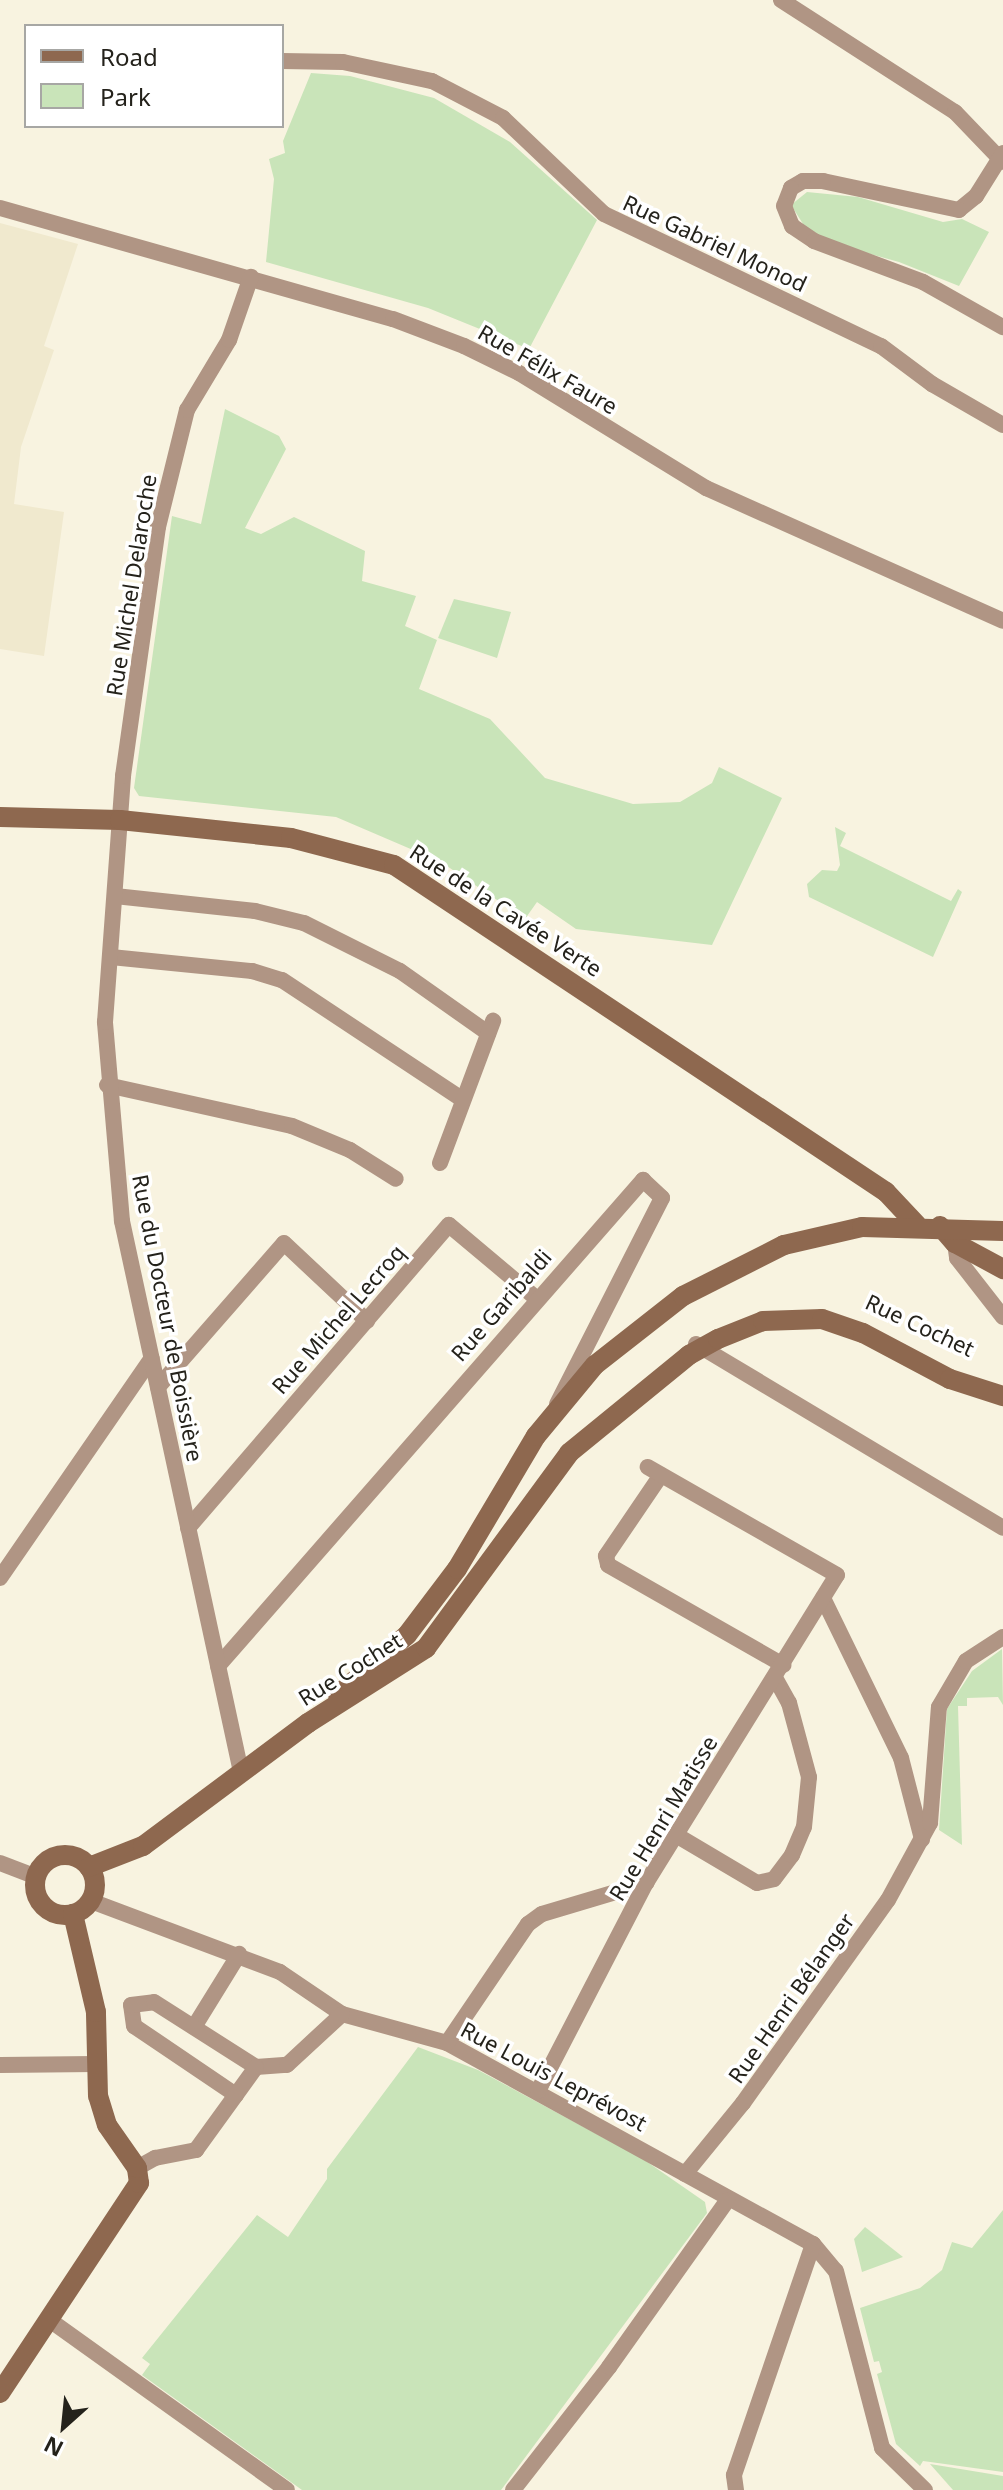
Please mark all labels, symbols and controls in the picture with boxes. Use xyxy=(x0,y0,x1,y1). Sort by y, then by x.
legend xyxy=(24,24,284,128)
text: Road xyxy=(100,40,158,73)
text: Park xyxy=(100,80,151,113)
street label: Rue Gabriel Monod xyxy=(619,189,811,297)
street label: Rue Félix Faure xyxy=(474,318,622,420)
street label: Rue Michel Delaroche xyxy=(100,472,162,698)
street label: Rue de la Cavée Verte xyxy=(405,838,607,982)
street label: Rue du Docteur de Boissière xyxy=(127,1172,209,1464)
street label: Rue Michel Lecroq xyxy=(266,1239,410,1399)
street label: Rue Garibaldi xyxy=(445,1244,557,1366)
street label: Rue Cochet xyxy=(861,1288,979,1362)
street label: Rue Cochet xyxy=(293,1627,407,1711)
street label: Rue Henri Matisse xyxy=(603,1731,723,1905)
street label: Rue Henri Bélanger xyxy=(722,1908,860,2088)
street label: Rue Louis Leprévost xyxy=(456,2016,652,2136)
north arrow xyxy=(24,2386,104,2466)
text: N xyxy=(38,2430,68,2465)

